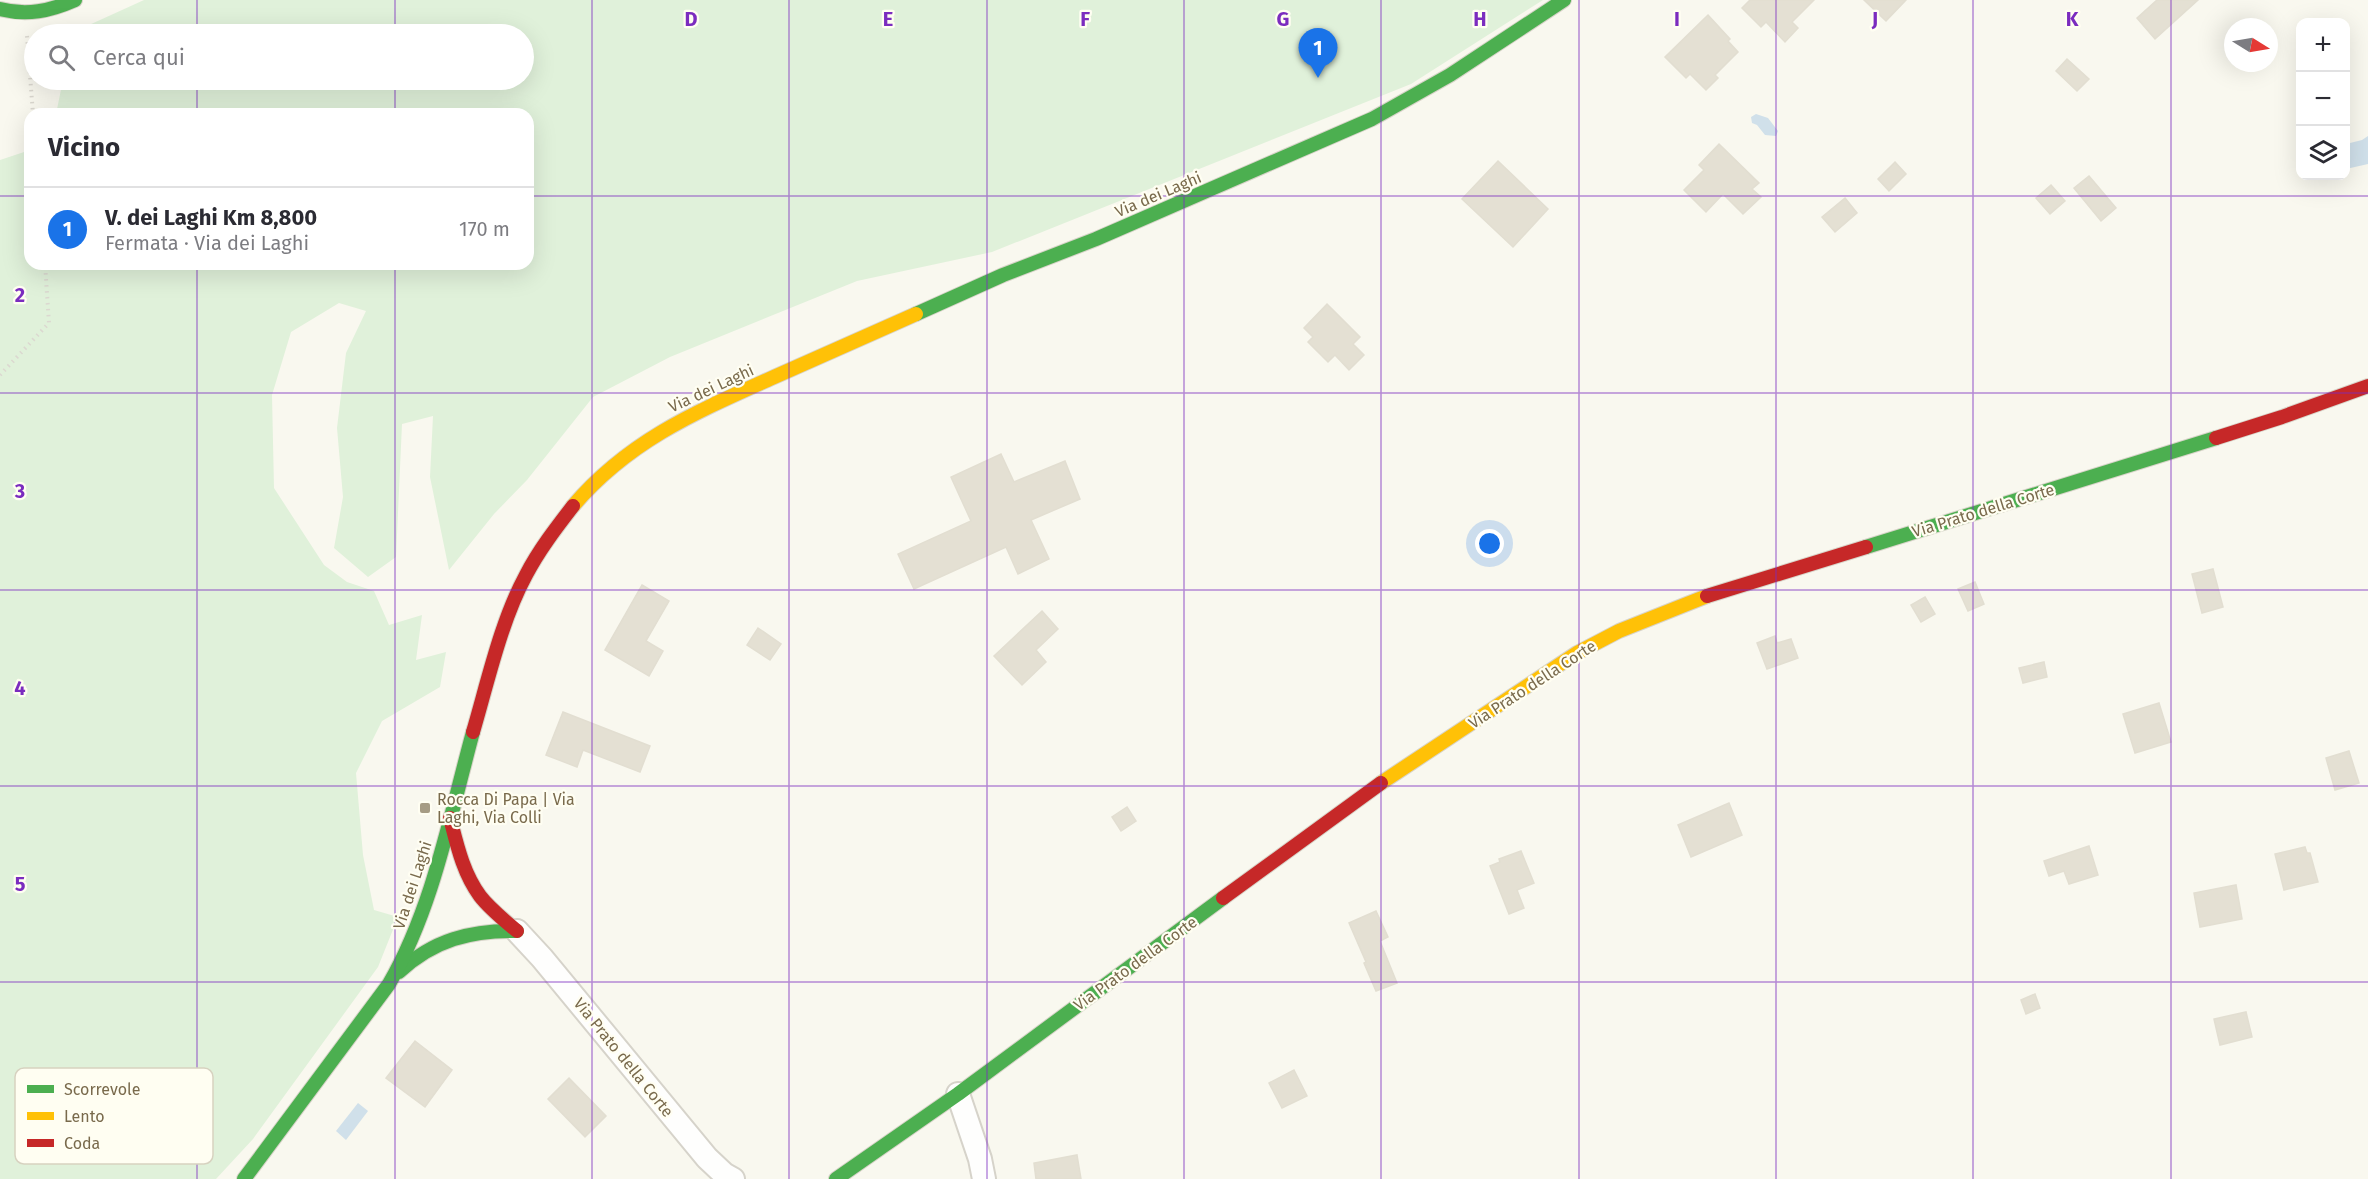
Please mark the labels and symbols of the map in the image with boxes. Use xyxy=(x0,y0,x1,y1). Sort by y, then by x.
text: D xyxy=(684,7,698,31)
text: E xyxy=(883,7,893,31)
text: F xyxy=(1080,7,1090,31)
text: G xyxy=(1277,7,1289,31)
text: H xyxy=(1473,7,1487,31)
text: I xyxy=(1674,7,1680,31)
text: J xyxy=(1871,7,1878,31)
text: K xyxy=(2066,7,2079,31)
north arrow xyxy=(2224,18,2278,72)
pin: 1 xyxy=(1298,28,1338,78)
street label: Via dei Laghi xyxy=(1112,168,1204,221)
text: 2 xyxy=(15,283,25,307)
street label: Via dei Laghi xyxy=(666,360,757,416)
text: 3 xyxy=(14,479,25,503)
street label: Via Prato della Corte xyxy=(1910,480,2057,541)
your location xyxy=(1475,529,1504,558)
street label: Via Prato della Corte xyxy=(1465,636,1599,733)
text: 4 xyxy=(14,676,26,700)
place label: Rocca Di Papa | Via Laghi, Via Colli xyxy=(437,790,575,827)
marker: Rocca Di Papa | Via Laghi, Via Colli xyxy=(418,801,432,815)
street label: Via dei Laghi xyxy=(389,838,436,932)
text: 5 xyxy=(15,872,26,896)
street label: Via Prato della Corte xyxy=(1070,912,1201,1015)
street label: Via Prato della Corte xyxy=(570,994,677,1121)
legend xyxy=(15,1068,213,1164)
text: Scorrevole xyxy=(64,1080,140,1099)
text: Lento xyxy=(64,1107,105,1126)
text: Coda xyxy=(64,1134,100,1153)

